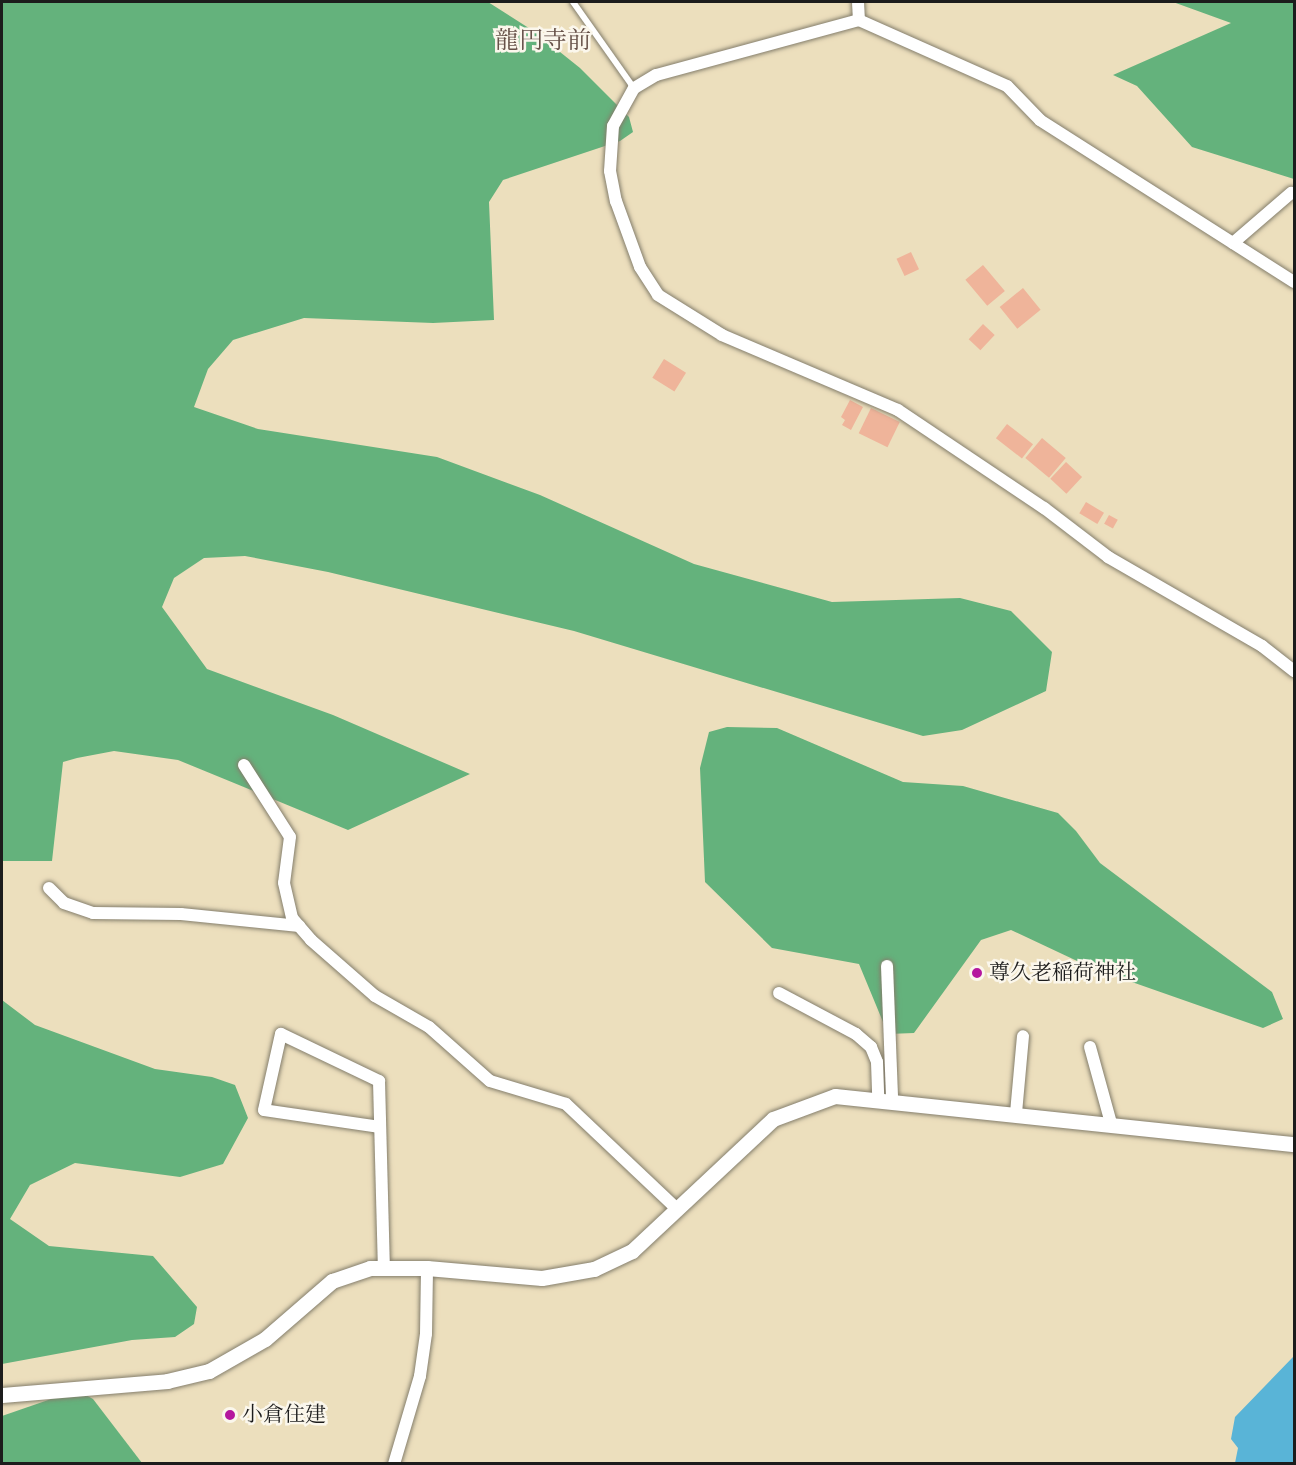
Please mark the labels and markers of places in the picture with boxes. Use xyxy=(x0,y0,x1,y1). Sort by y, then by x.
place label: 尊久老稲荷神社 xyxy=(989,960,1136,986)
marker: 尊久老稲荷神社 xyxy=(970,966,984,980)
place label: 小倉住建 xyxy=(242,1402,326,1428)
marker: 小倉住建 xyxy=(223,1408,237,1422)

